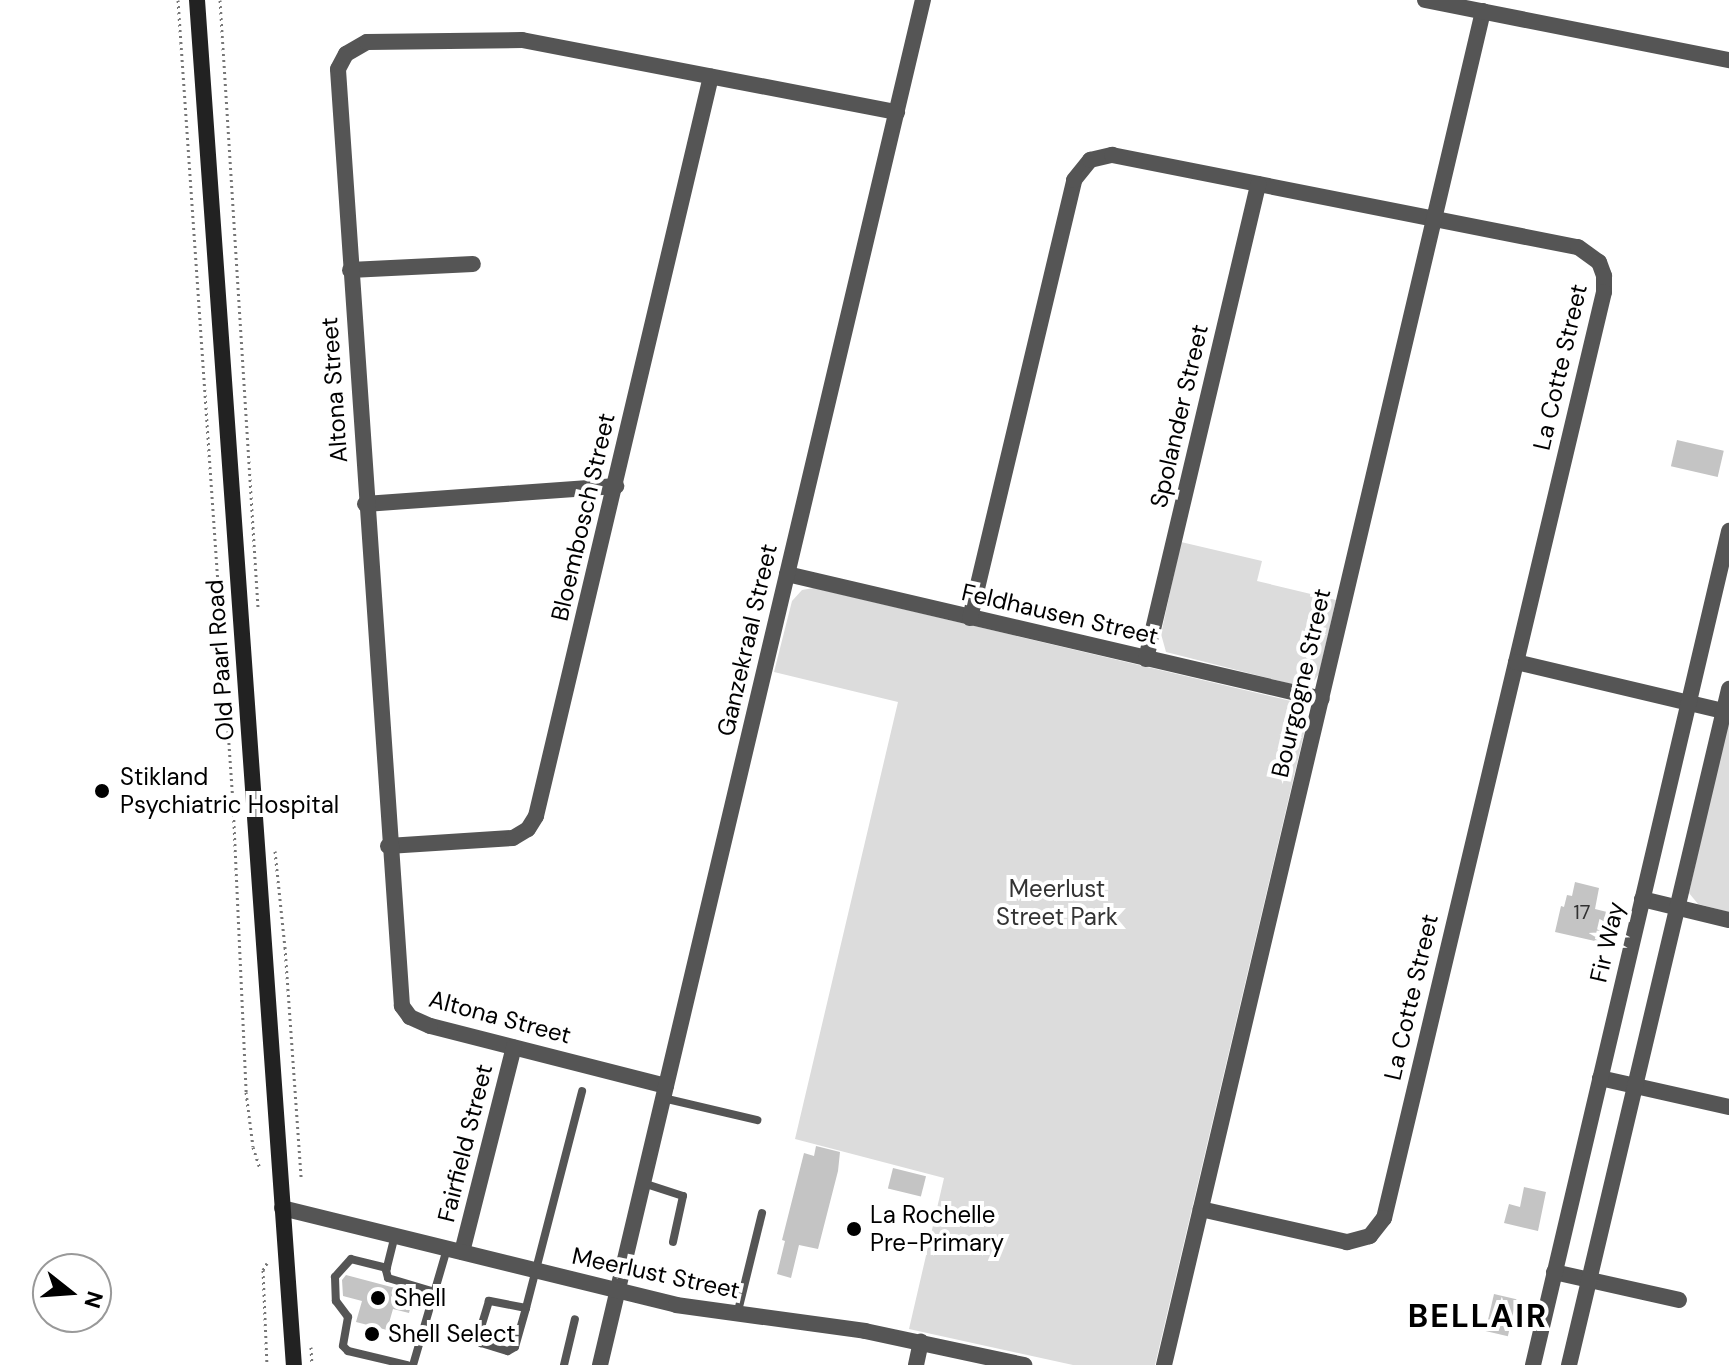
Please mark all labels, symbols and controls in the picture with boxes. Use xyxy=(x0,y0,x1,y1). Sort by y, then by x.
street label: La Cotte Street xyxy=(1527,281,1593,453)
street label: Altona Street xyxy=(315,316,353,464)
street label: Spolander Street xyxy=(1144,322,1214,510)
street label: Bloembosch Street xyxy=(545,410,621,624)
street label: Ganzekraal Street xyxy=(711,541,783,739)
street label: Feldhausen Street xyxy=(959,577,1161,651)
street label: Old Paarl Road xyxy=(200,579,240,741)
street label: Bourgogne Street xyxy=(1265,586,1337,780)
place label: Stikland Psychiatric Hospital xyxy=(120,763,339,819)
marker: Stikland Psychiatric Hospital xyxy=(91,780,113,802)
park label: Meerlust Street Park xyxy=(996,875,1118,931)
street label: Fir Way xyxy=(1584,899,1630,985)
house number: 17 xyxy=(1574,900,1590,924)
street label: La Cotte Street xyxy=(1378,911,1444,1083)
street label: Altona Street xyxy=(426,984,574,1050)
street label: Fairfield Street xyxy=(431,1061,499,1225)
place label: La Rochelle Pre-Primary xyxy=(870,1201,1004,1257)
marker: La Rochelle Pre-Primary xyxy=(845,1220,863,1238)
street label: Meerlust Street xyxy=(569,1241,743,1305)
north arrow xyxy=(32,1253,112,1333)
place label: Shell xyxy=(394,1284,446,1312)
text: N xyxy=(77,1288,110,1311)
marker: Shell xyxy=(369,1289,387,1307)
district label: BELLAIR xyxy=(1408,1297,1548,1335)
place label: Shell Select xyxy=(388,1320,516,1348)
marker: Shell Select xyxy=(363,1325,381,1343)

